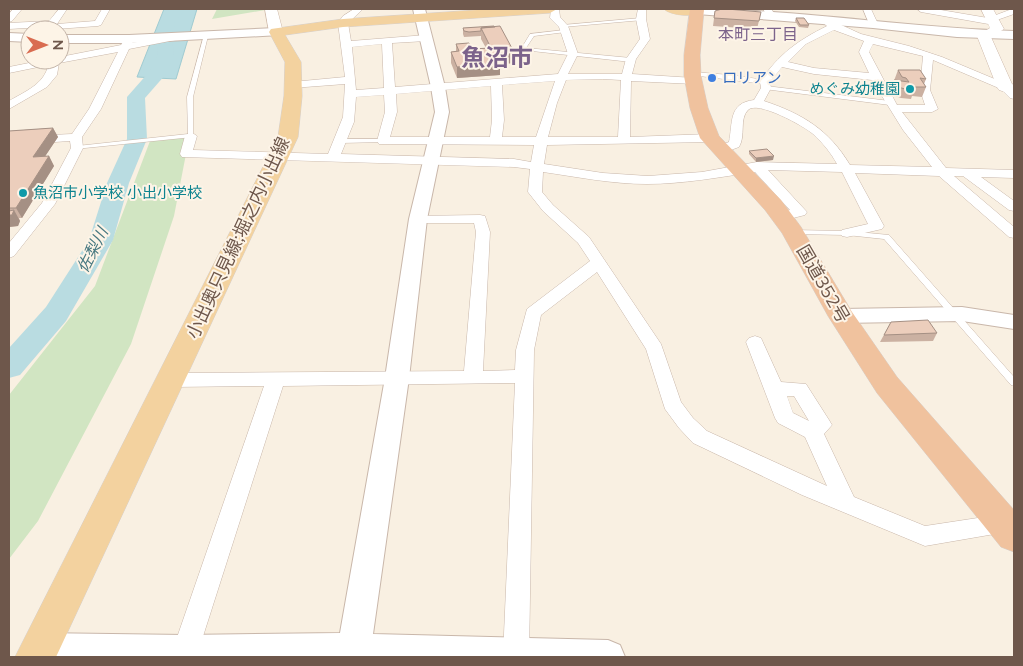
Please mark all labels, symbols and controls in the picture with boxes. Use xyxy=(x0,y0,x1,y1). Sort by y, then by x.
north arrow xyxy=(20,20,70,70)
district label: 本町三丁目 xyxy=(718,24,798,44)
text: N xyxy=(49,40,67,50)
district label: 魚沼市 xyxy=(461,42,533,72)
place label: ロリアン xyxy=(722,68,781,87)
marker: ロリアン xyxy=(706,72,718,84)
place label: めぐみ幼稚園 xyxy=(810,79,900,98)
marker: めぐみ幼稚園 xyxy=(904,83,916,95)
street label: 小出奥只見線;堀之内小出線 xyxy=(181,133,294,342)
place label: 魚沼市小学校 小出小学校 xyxy=(33,183,202,202)
marker: 魚沼市小学校 小出小学校 xyxy=(17,187,29,199)
water label: 佐梨川 xyxy=(72,222,113,276)
street label: 国道352号 xyxy=(792,241,855,327)

